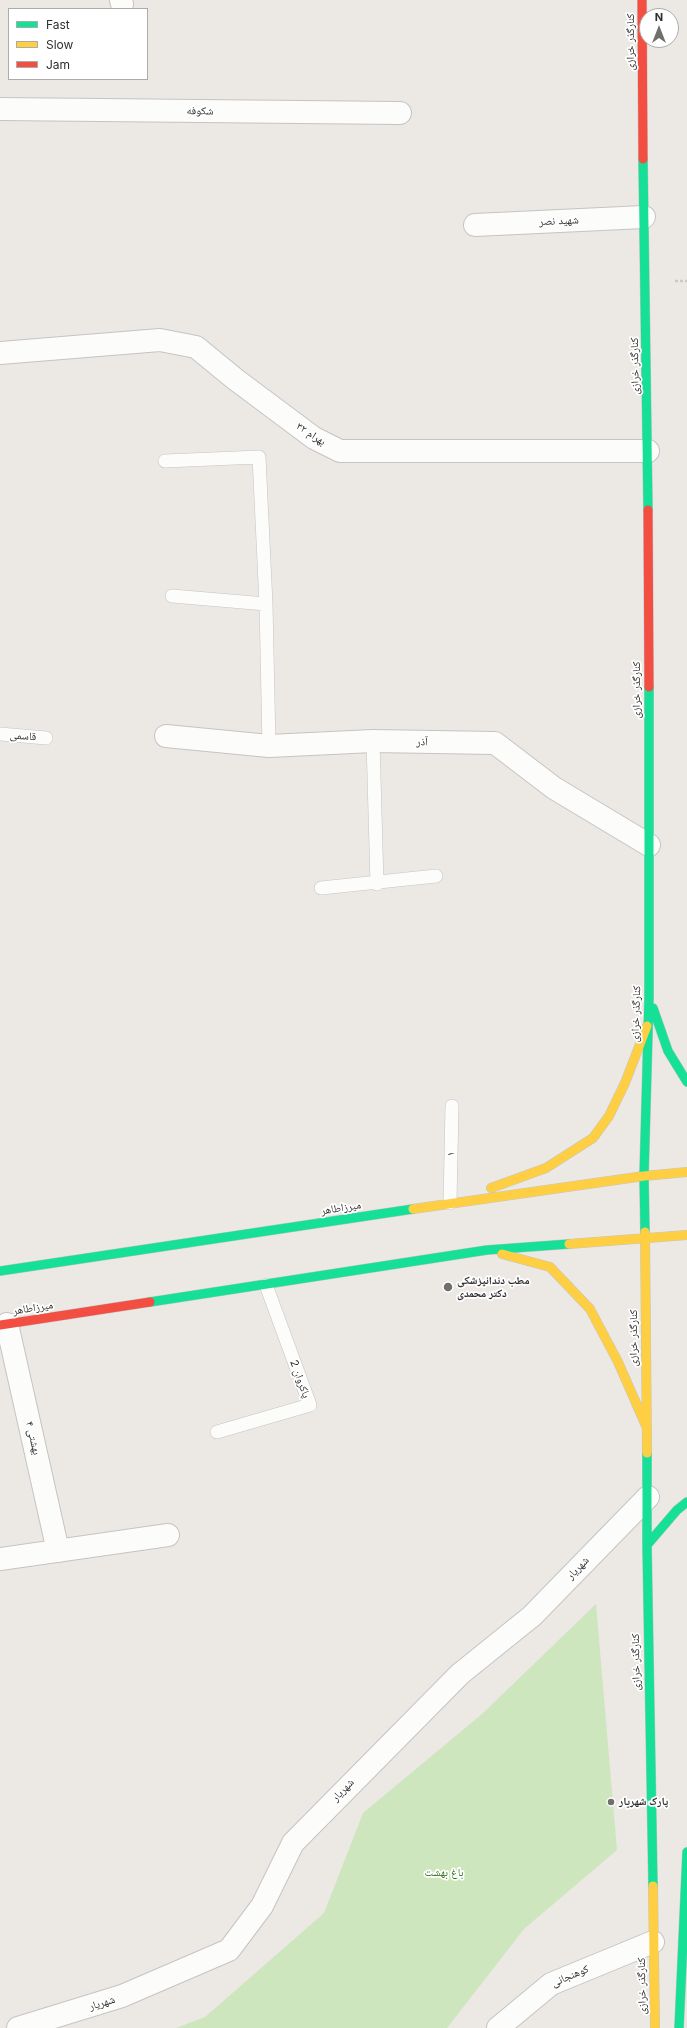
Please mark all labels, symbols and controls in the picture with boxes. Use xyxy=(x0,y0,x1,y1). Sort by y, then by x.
legend xyxy=(8,8,148,80)
north arrow xyxy=(639,8,679,48)
text: N xyxy=(655,10,663,24)
street label: کنارگذر خرازی xyxy=(624,13,638,71)
text: Fast xyxy=(46,17,70,32)
text: Slow xyxy=(46,37,73,52)
text: Jam xyxy=(46,57,70,72)
street label: شکوفه xyxy=(186,104,214,118)
street label: شهید نصر xyxy=(539,213,579,229)
street label: کنارگذر خرازی xyxy=(628,337,642,395)
street label: بهرام ۳۲ xyxy=(294,420,328,448)
street label: کنارگذر خرازی xyxy=(630,661,644,719)
street label: قاسمی xyxy=(9,728,37,744)
street label: آذر xyxy=(416,735,428,749)
street label: کنارگذر خرازی xyxy=(628,985,644,1043)
street label: ۱ xyxy=(444,1151,458,1157)
street label: میرزاطاهر xyxy=(320,1198,362,1218)
place label: مطب دندانپزشکی دکتر محمدی xyxy=(457,1274,530,1300)
marker: مطب دندانپزشکی دکتر محمدی xyxy=(442,1281,454,1293)
street label: میرزاطاهر xyxy=(12,1298,54,1318)
street label: کنارگذر خرازی xyxy=(627,1309,641,1367)
street label: پاکروان 2 xyxy=(287,1358,313,1400)
street label: بهشتی ۴ xyxy=(23,1420,43,1456)
street label: شهریار xyxy=(564,1554,592,1582)
street label: کنارگذر خرازی xyxy=(629,1633,643,1691)
street label: شهریار xyxy=(329,1776,357,1804)
place label: پارک شهریار xyxy=(619,1795,668,1809)
marker: پارک شهریار xyxy=(606,1797,616,1807)
park label: باغ بهشت xyxy=(424,1866,464,1880)
street label: کنارگذر خرازی xyxy=(635,1957,649,2015)
street label: کوهنجانی xyxy=(549,1962,591,1990)
street label: شهریار xyxy=(87,1993,117,2013)

